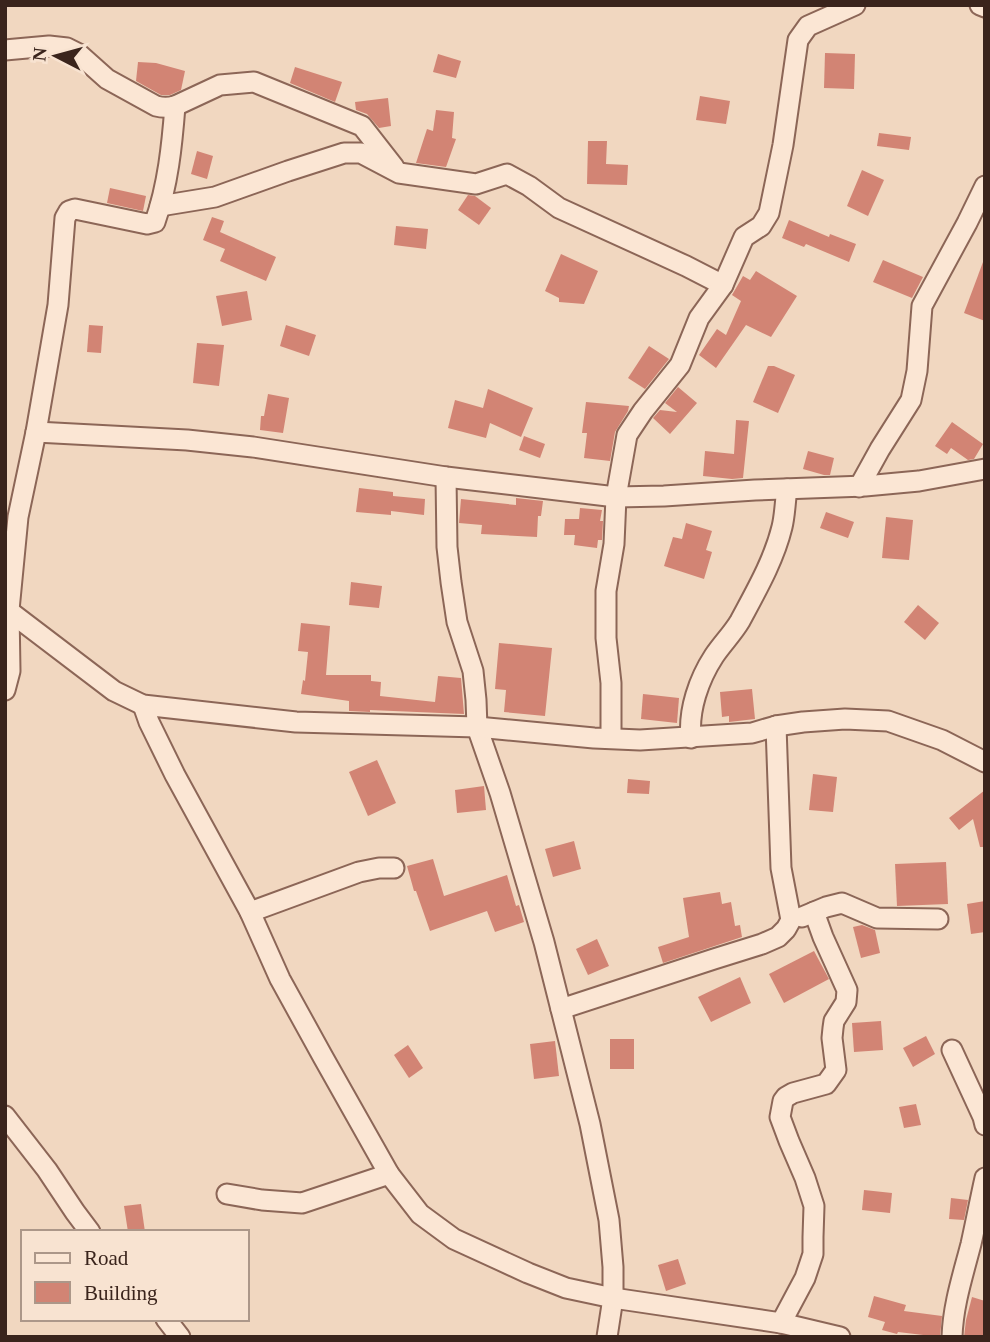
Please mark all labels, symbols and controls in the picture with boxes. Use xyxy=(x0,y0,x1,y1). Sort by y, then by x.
north arrow xyxy=(21,21,91,91)
text: N xyxy=(28,46,51,62)
legend xyxy=(21,1230,248,1321)
text: Road xyxy=(84,1246,129,1270)
text: Building xyxy=(84,1281,158,1305)

